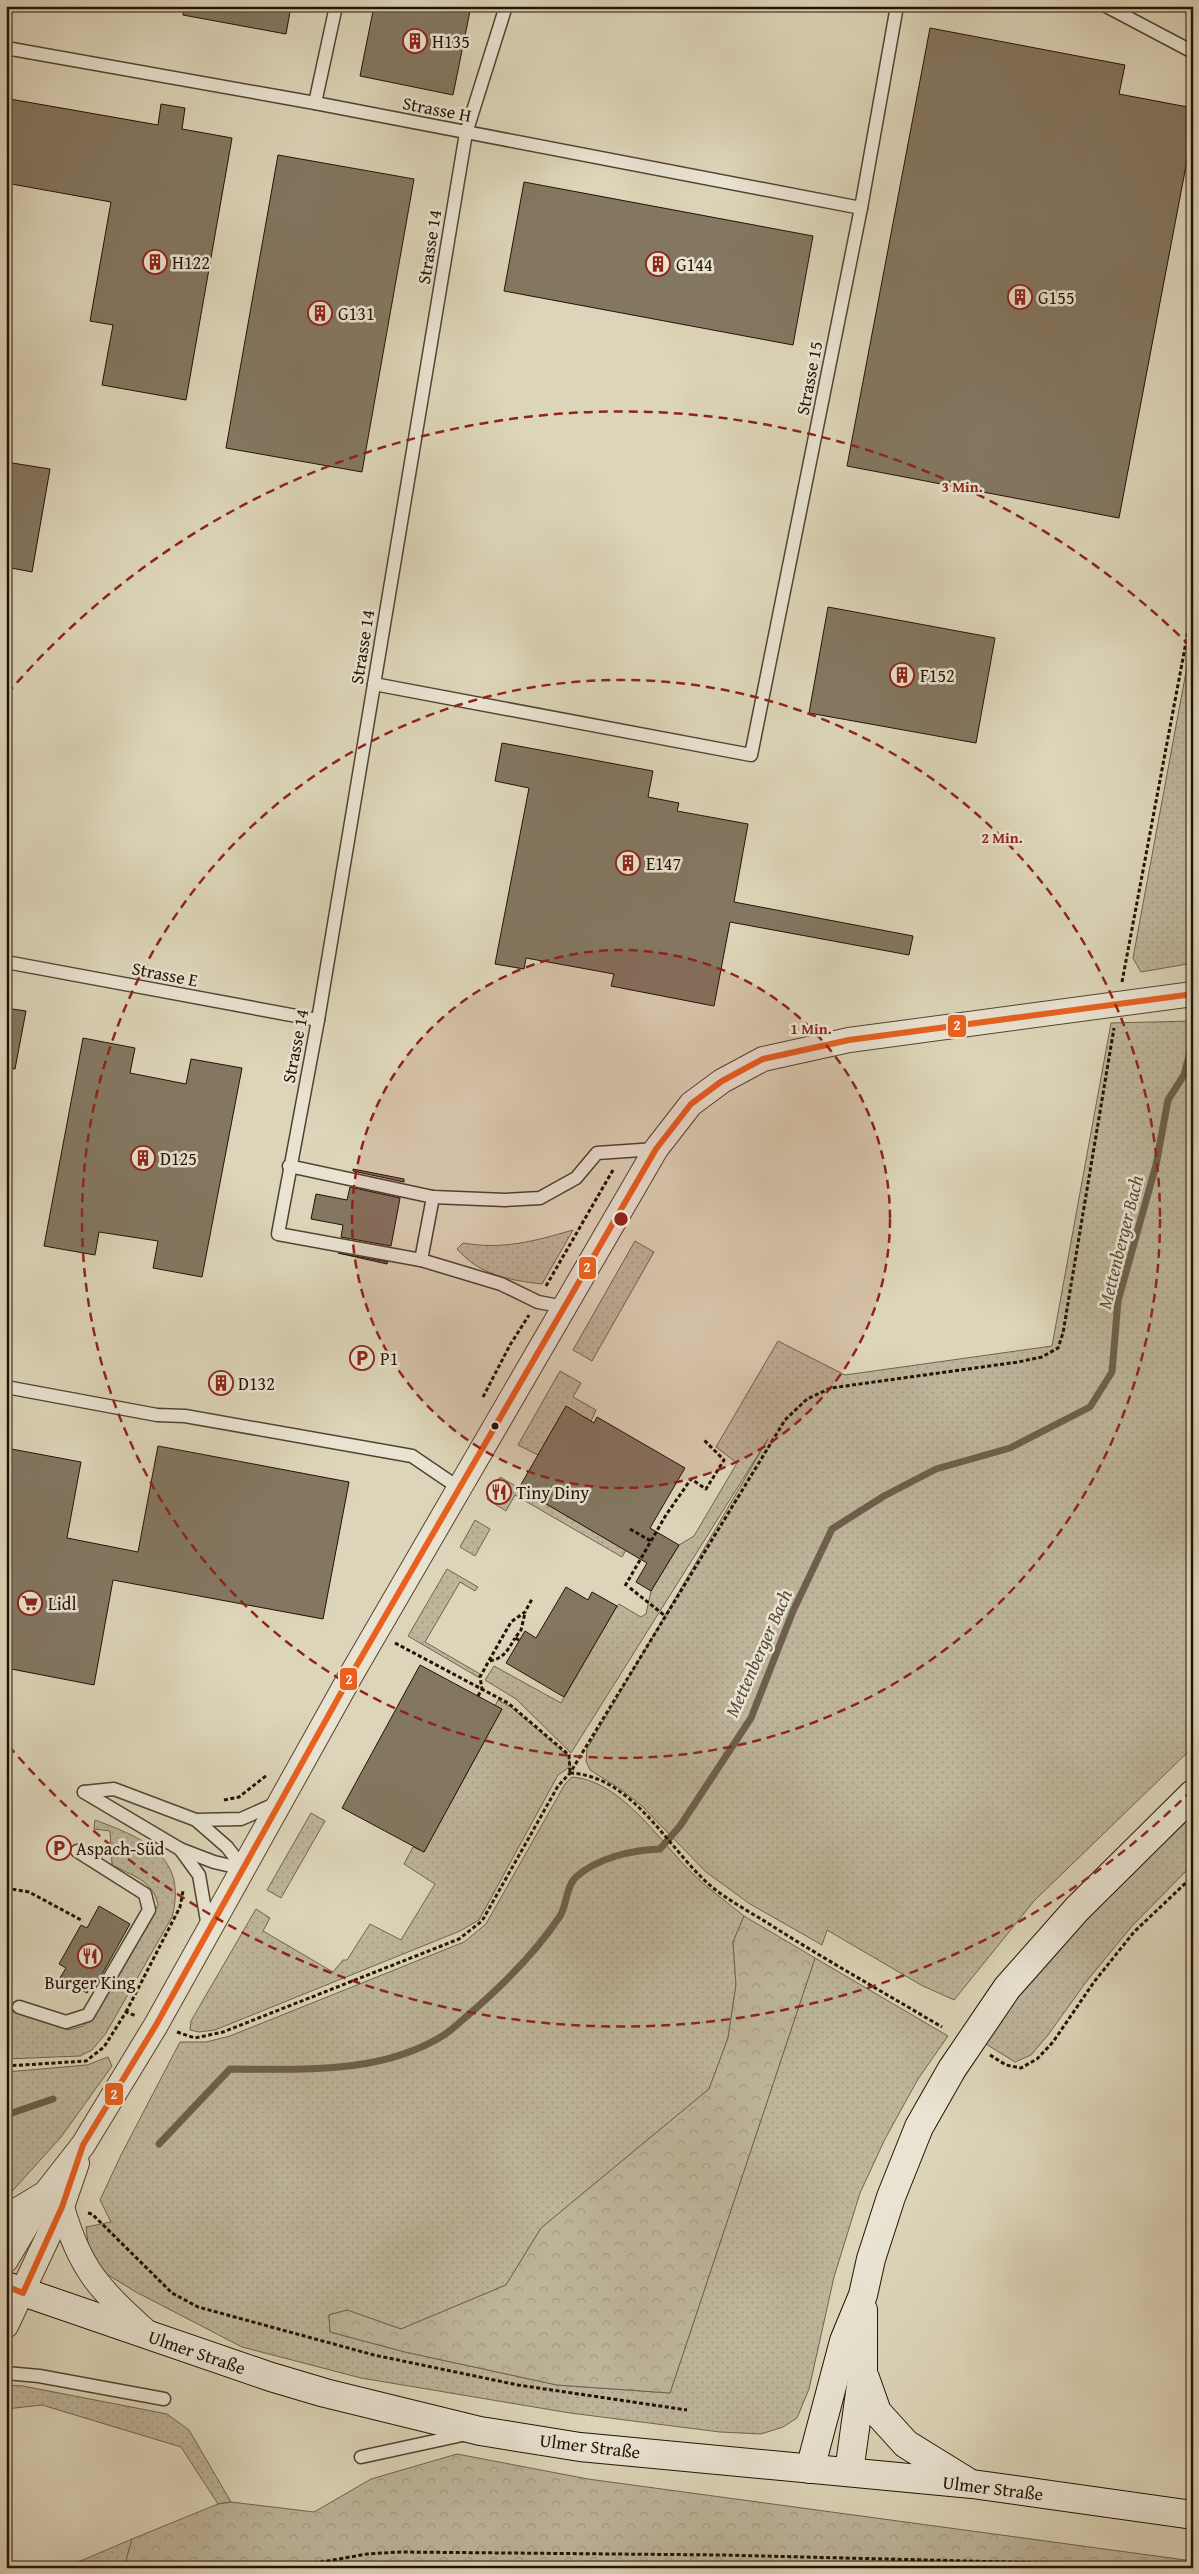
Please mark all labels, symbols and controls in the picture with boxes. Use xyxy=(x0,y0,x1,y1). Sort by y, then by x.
building icon: H135 xyxy=(402,28,428,54)
place label: H135 xyxy=(432,28,470,55)
street label: Strasse H xyxy=(400,89,474,129)
street label: Strasse 14 xyxy=(410,208,448,286)
building icon: H122 xyxy=(142,249,168,275)
place label: H122 xyxy=(172,249,210,276)
building icon: G144 xyxy=(645,251,671,277)
place label: G144 xyxy=(676,251,713,278)
building icon: G155 xyxy=(1007,284,1033,310)
place label: G155 xyxy=(1038,284,1075,311)
building icon: G131 xyxy=(307,300,333,326)
place label: G131 xyxy=(338,300,375,327)
street label: Strasse 15 xyxy=(789,339,829,417)
text: 3 Min. xyxy=(941,476,983,497)
street label: Strasse 14 xyxy=(343,608,381,686)
building icon: F152 xyxy=(889,662,915,688)
place label: F152 xyxy=(920,662,955,689)
text: 2 Min. xyxy=(981,827,1023,848)
building icon: E147 xyxy=(615,850,641,876)
place label: E147 xyxy=(646,850,681,877)
street label: Strasse E xyxy=(130,954,200,994)
street label: Strasse 14 xyxy=(275,1007,315,1085)
line badge: 2 xyxy=(947,1014,967,1038)
text: 2 xyxy=(953,1015,961,1035)
text: 1 Min. xyxy=(790,1018,832,1039)
building icon: D125 xyxy=(130,1145,156,1171)
place label: D125 xyxy=(160,1145,197,1172)
water label: Mettenberger Bach xyxy=(1090,1172,1150,1312)
centre of rings xyxy=(612,1210,630,1228)
line badge: 2 xyxy=(578,1256,597,1280)
text: 2 xyxy=(583,1257,591,1277)
parking icon: P1 xyxy=(349,1345,375,1371)
place label: P1 xyxy=(380,1345,398,1372)
building icon: D132 xyxy=(208,1370,234,1396)
place label: D132 xyxy=(238,1370,275,1397)
unlabelled marker xyxy=(490,1421,500,1431)
restaurant icon: Tiny Diny xyxy=(486,1479,512,1505)
place label: Tiny Diny xyxy=(516,1479,589,1506)
water label: Mettenberger Bach xyxy=(717,1584,799,1721)
supermarket icon: Lidl xyxy=(17,1590,43,1616)
place label: Lidl xyxy=(48,1590,77,1617)
line badge: 2 xyxy=(339,1667,358,1691)
text: 2 xyxy=(345,1669,353,1689)
parking icon: Aspach-Süd xyxy=(46,1835,72,1861)
place label: Aspach-Süd xyxy=(76,1835,165,1862)
restaurant icon: Burger King xyxy=(77,1943,103,1969)
place label: Burger King xyxy=(45,1969,135,1996)
line badge: 2 xyxy=(104,2082,124,2106)
text: 2 xyxy=(110,2084,118,2104)
street label: Ulmer Straße xyxy=(145,2323,249,2381)
street label: Ulmer Straße xyxy=(538,2426,642,2466)
street label: Ulmer Straße xyxy=(941,2468,1045,2508)

